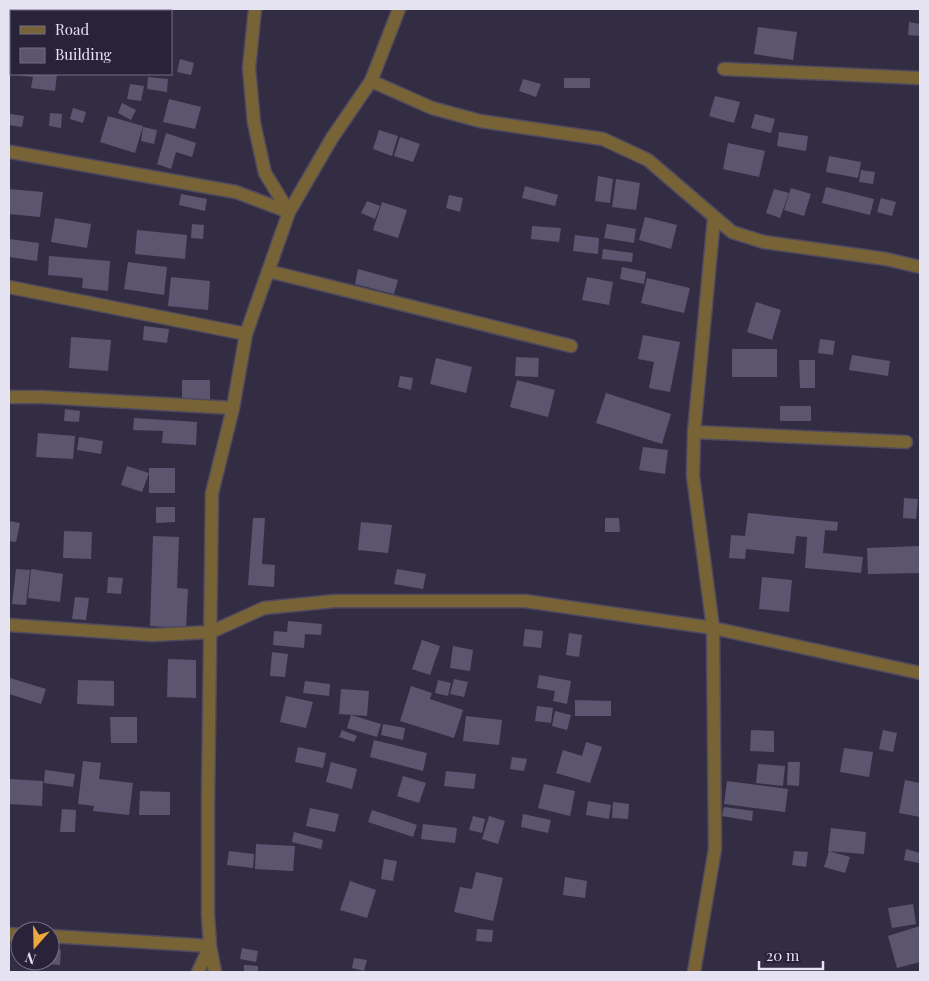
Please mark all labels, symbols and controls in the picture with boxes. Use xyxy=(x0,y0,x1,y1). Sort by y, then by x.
legend xyxy=(10,10,172,75)
text: Road xyxy=(55,19,89,39)
text: Building xyxy=(55,44,112,64)
north arrow xyxy=(10,921,60,971)
scale bar xyxy=(759,938,823,970)
text: 20 m xyxy=(766,945,800,965)
text: N xyxy=(22,948,38,969)

